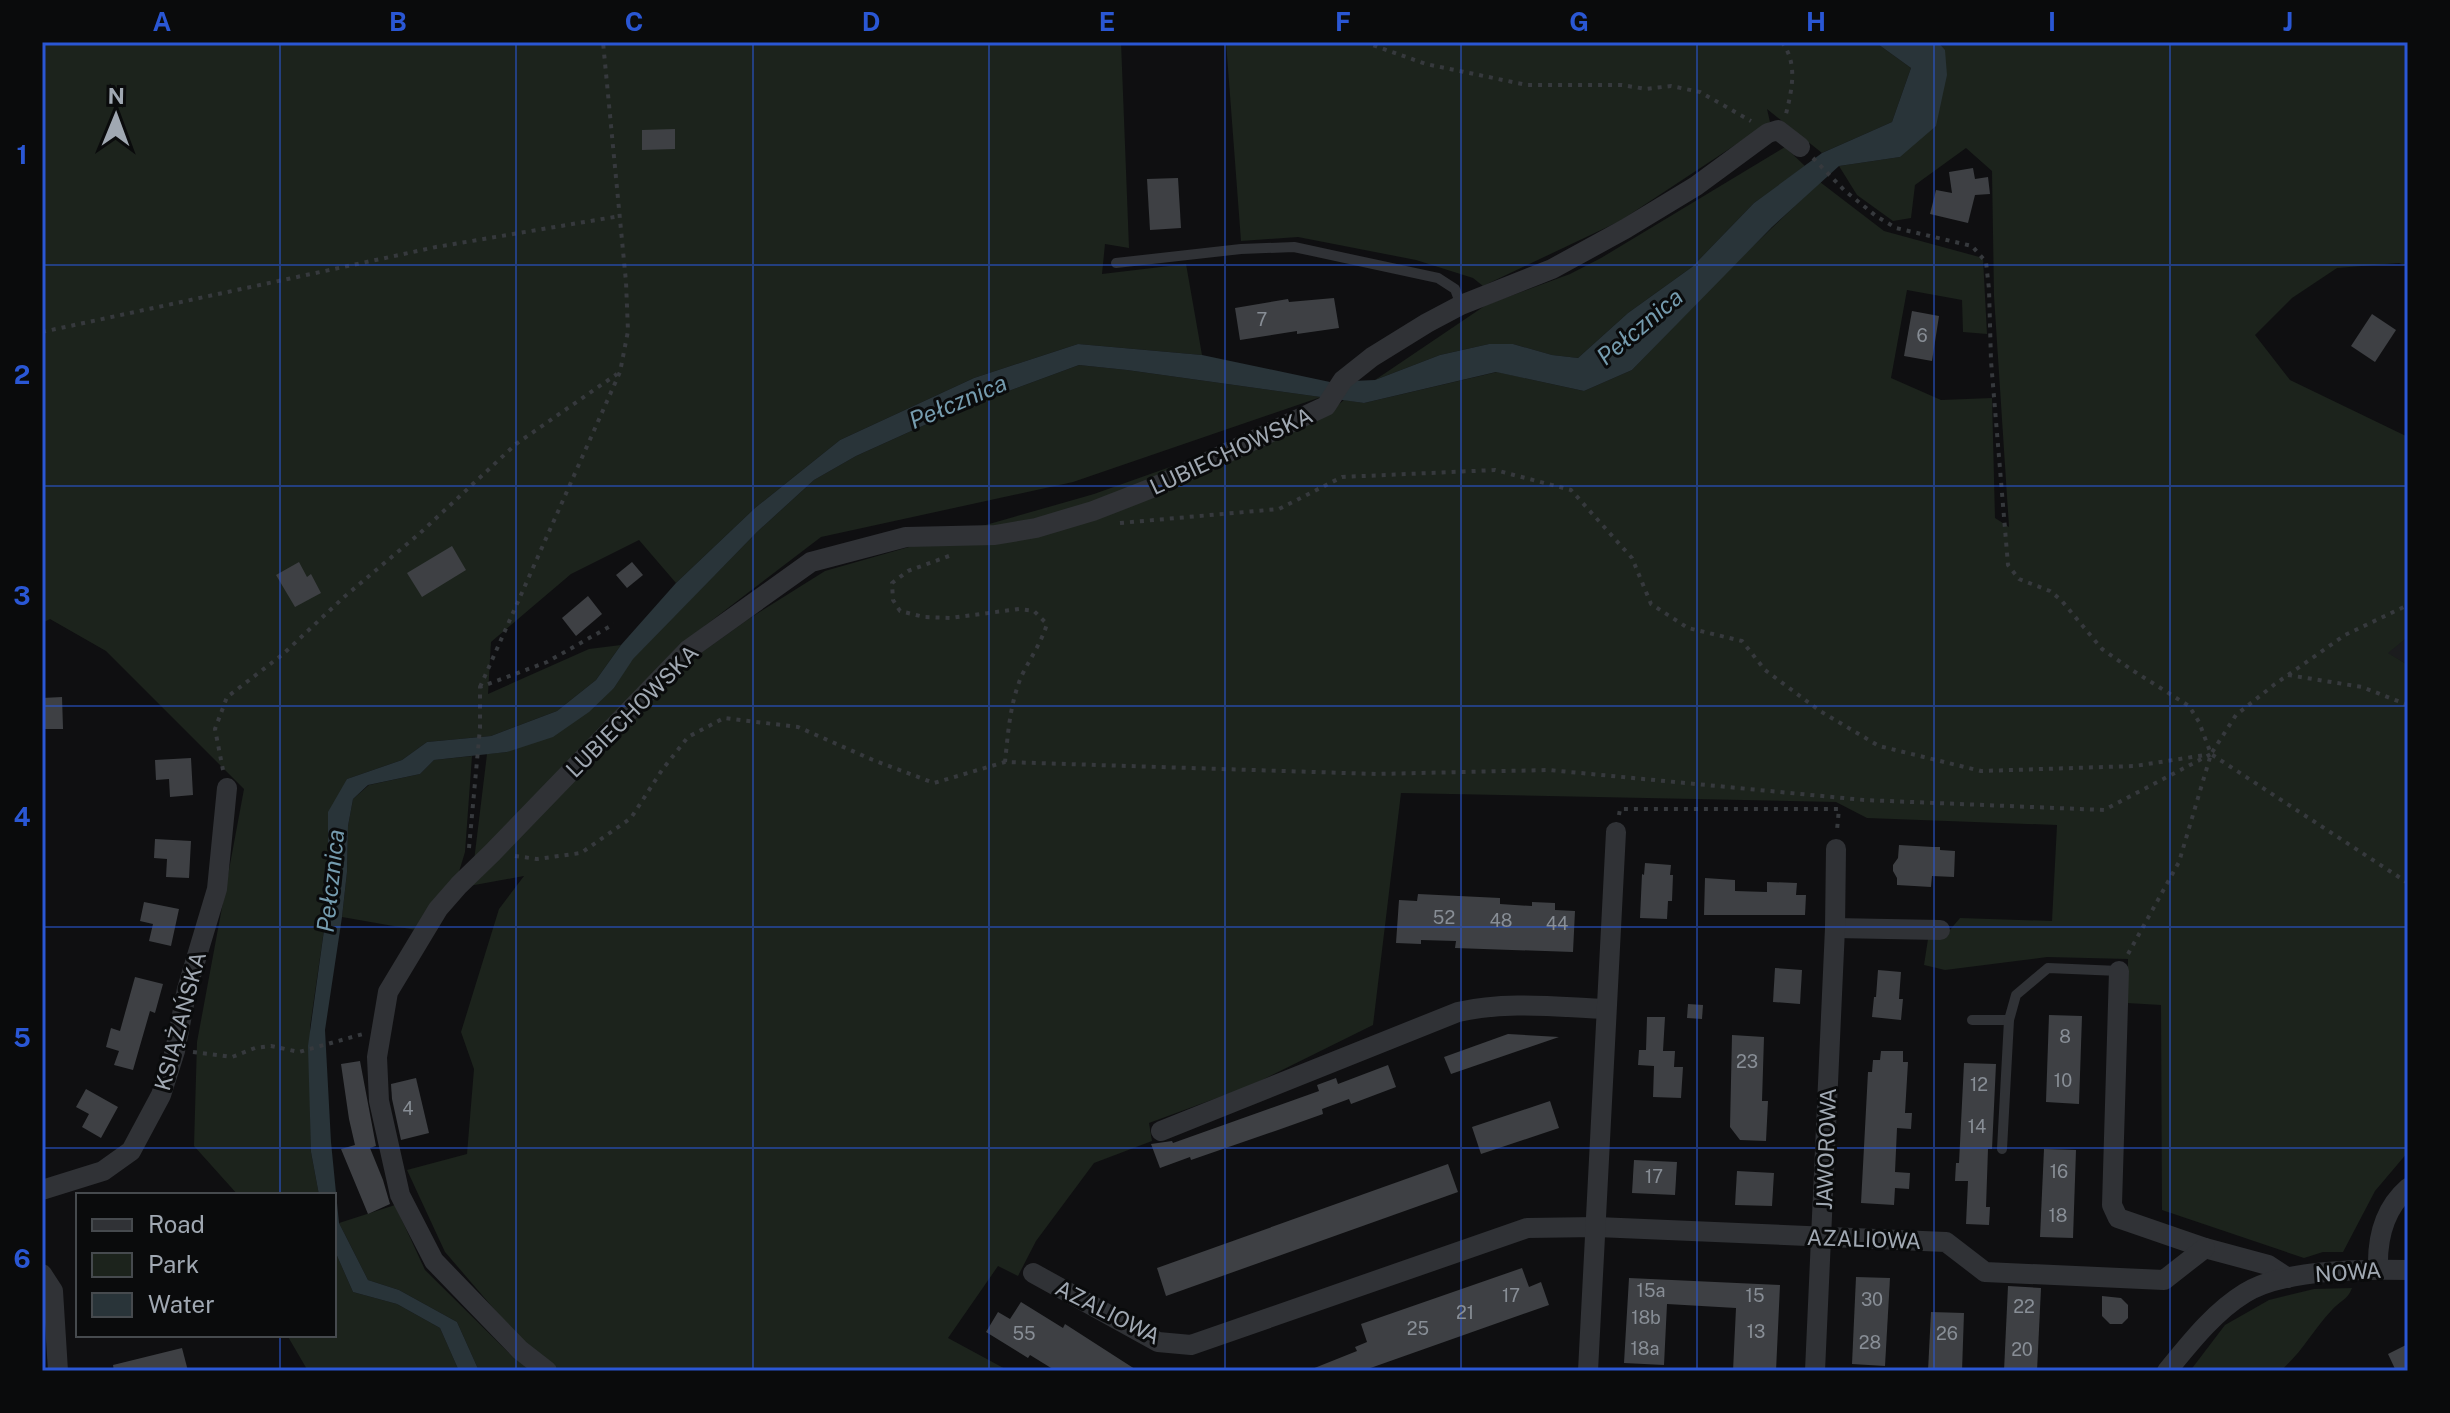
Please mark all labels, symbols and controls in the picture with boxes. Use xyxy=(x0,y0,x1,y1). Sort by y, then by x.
text: A xyxy=(153,6,172,37)
text: B xyxy=(389,6,407,37)
text: C xyxy=(625,6,643,37)
text: D xyxy=(862,6,880,37)
text: E xyxy=(1099,6,1115,37)
text: F xyxy=(1335,6,1351,37)
text: G xyxy=(1569,6,1589,37)
text: H xyxy=(1806,6,1826,37)
text: I xyxy=(2048,6,2056,37)
text: J xyxy=(2283,6,2293,37)
north arrow xyxy=(76,76,156,156)
text: N xyxy=(108,83,125,109)
text: 1 xyxy=(16,139,28,170)
water label: Pełcznica xyxy=(1591,282,1688,370)
house number: 7 xyxy=(1257,309,1267,330)
house number: 6 xyxy=(1916,325,1928,346)
text: 2 xyxy=(14,359,30,390)
water label: Pełcznica xyxy=(904,368,1011,434)
street label: LUBIECHOWSKA xyxy=(1146,402,1316,500)
text: 3 xyxy=(13,580,31,611)
street label: LUBIECHOWSKA xyxy=(560,639,704,783)
text: 4 xyxy=(13,801,31,832)
water label: Pełcznica xyxy=(311,828,349,934)
house number: 52 xyxy=(1433,907,1455,928)
house number: 48 xyxy=(1490,910,1512,931)
house number: 44 xyxy=(1546,913,1568,934)
street label: KSIĄŻAŃSKA xyxy=(148,948,211,1093)
text: 5 xyxy=(13,1022,31,1053)
house number: 8 xyxy=(2059,1026,2071,1047)
house number: 23 xyxy=(1736,1051,1758,1072)
house number: 10 xyxy=(2054,1070,2072,1091)
house number: 12 xyxy=(1970,1074,1988,1095)
street label: JAWOROWA xyxy=(1811,1087,1841,1211)
house number: 4 xyxy=(402,1098,414,1119)
house number: 14 xyxy=(1968,1116,1986,1137)
house number: 16 xyxy=(2050,1161,2068,1182)
house number: 17 xyxy=(1645,1166,1663,1187)
legend xyxy=(76,1193,336,1337)
house number: 18 xyxy=(2049,1205,2067,1226)
text: Road xyxy=(148,1210,205,1238)
street label: AZALIOWA xyxy=(1806,1224,1922,1254)
text: 6 xyxy=(13,1243,31,1274)
text: Park xyxy=(148,1250,199,1278)
street label: NOWA xyxy=(2314,1257,2382,1287)
street label: AZALIOWA xyxy=(1051,1274,1165,1350)
house number: 15a xyxy=(1637,1280,1665,1301)
house number: 17 xyxy=(1502,1285,1520,1306)
house number: 15 xyxy=(1746,1285,1764,1306)
house number: 30 xyxy=(1861,1289,1883,1310)
text: Water xyxy=(148,1290,215,1318)
house number: 22 xyxy=(2013,1296,2035,1317)
house number: 21 xyxy=(1456,1302,1474,1323)
house number: 18b xyxy=(1631,1307,1661,1328)
house number: 25 xyxy=(1407,1318,1429,1339)
house number: 13 xyxy=(1747,1321,1765,1342)
house number: 55 xyxy=(1012,1323,1036,1344)
house number: 26 xyxy=(1936,1323,1958,1344)
house number: 28 xyxy=(1859,1332,1881,1353)
house number: 18a xyxy=(1631,1338,1659,1359)
house number: 20 xyxy=(2011,1339,2033,1360)

